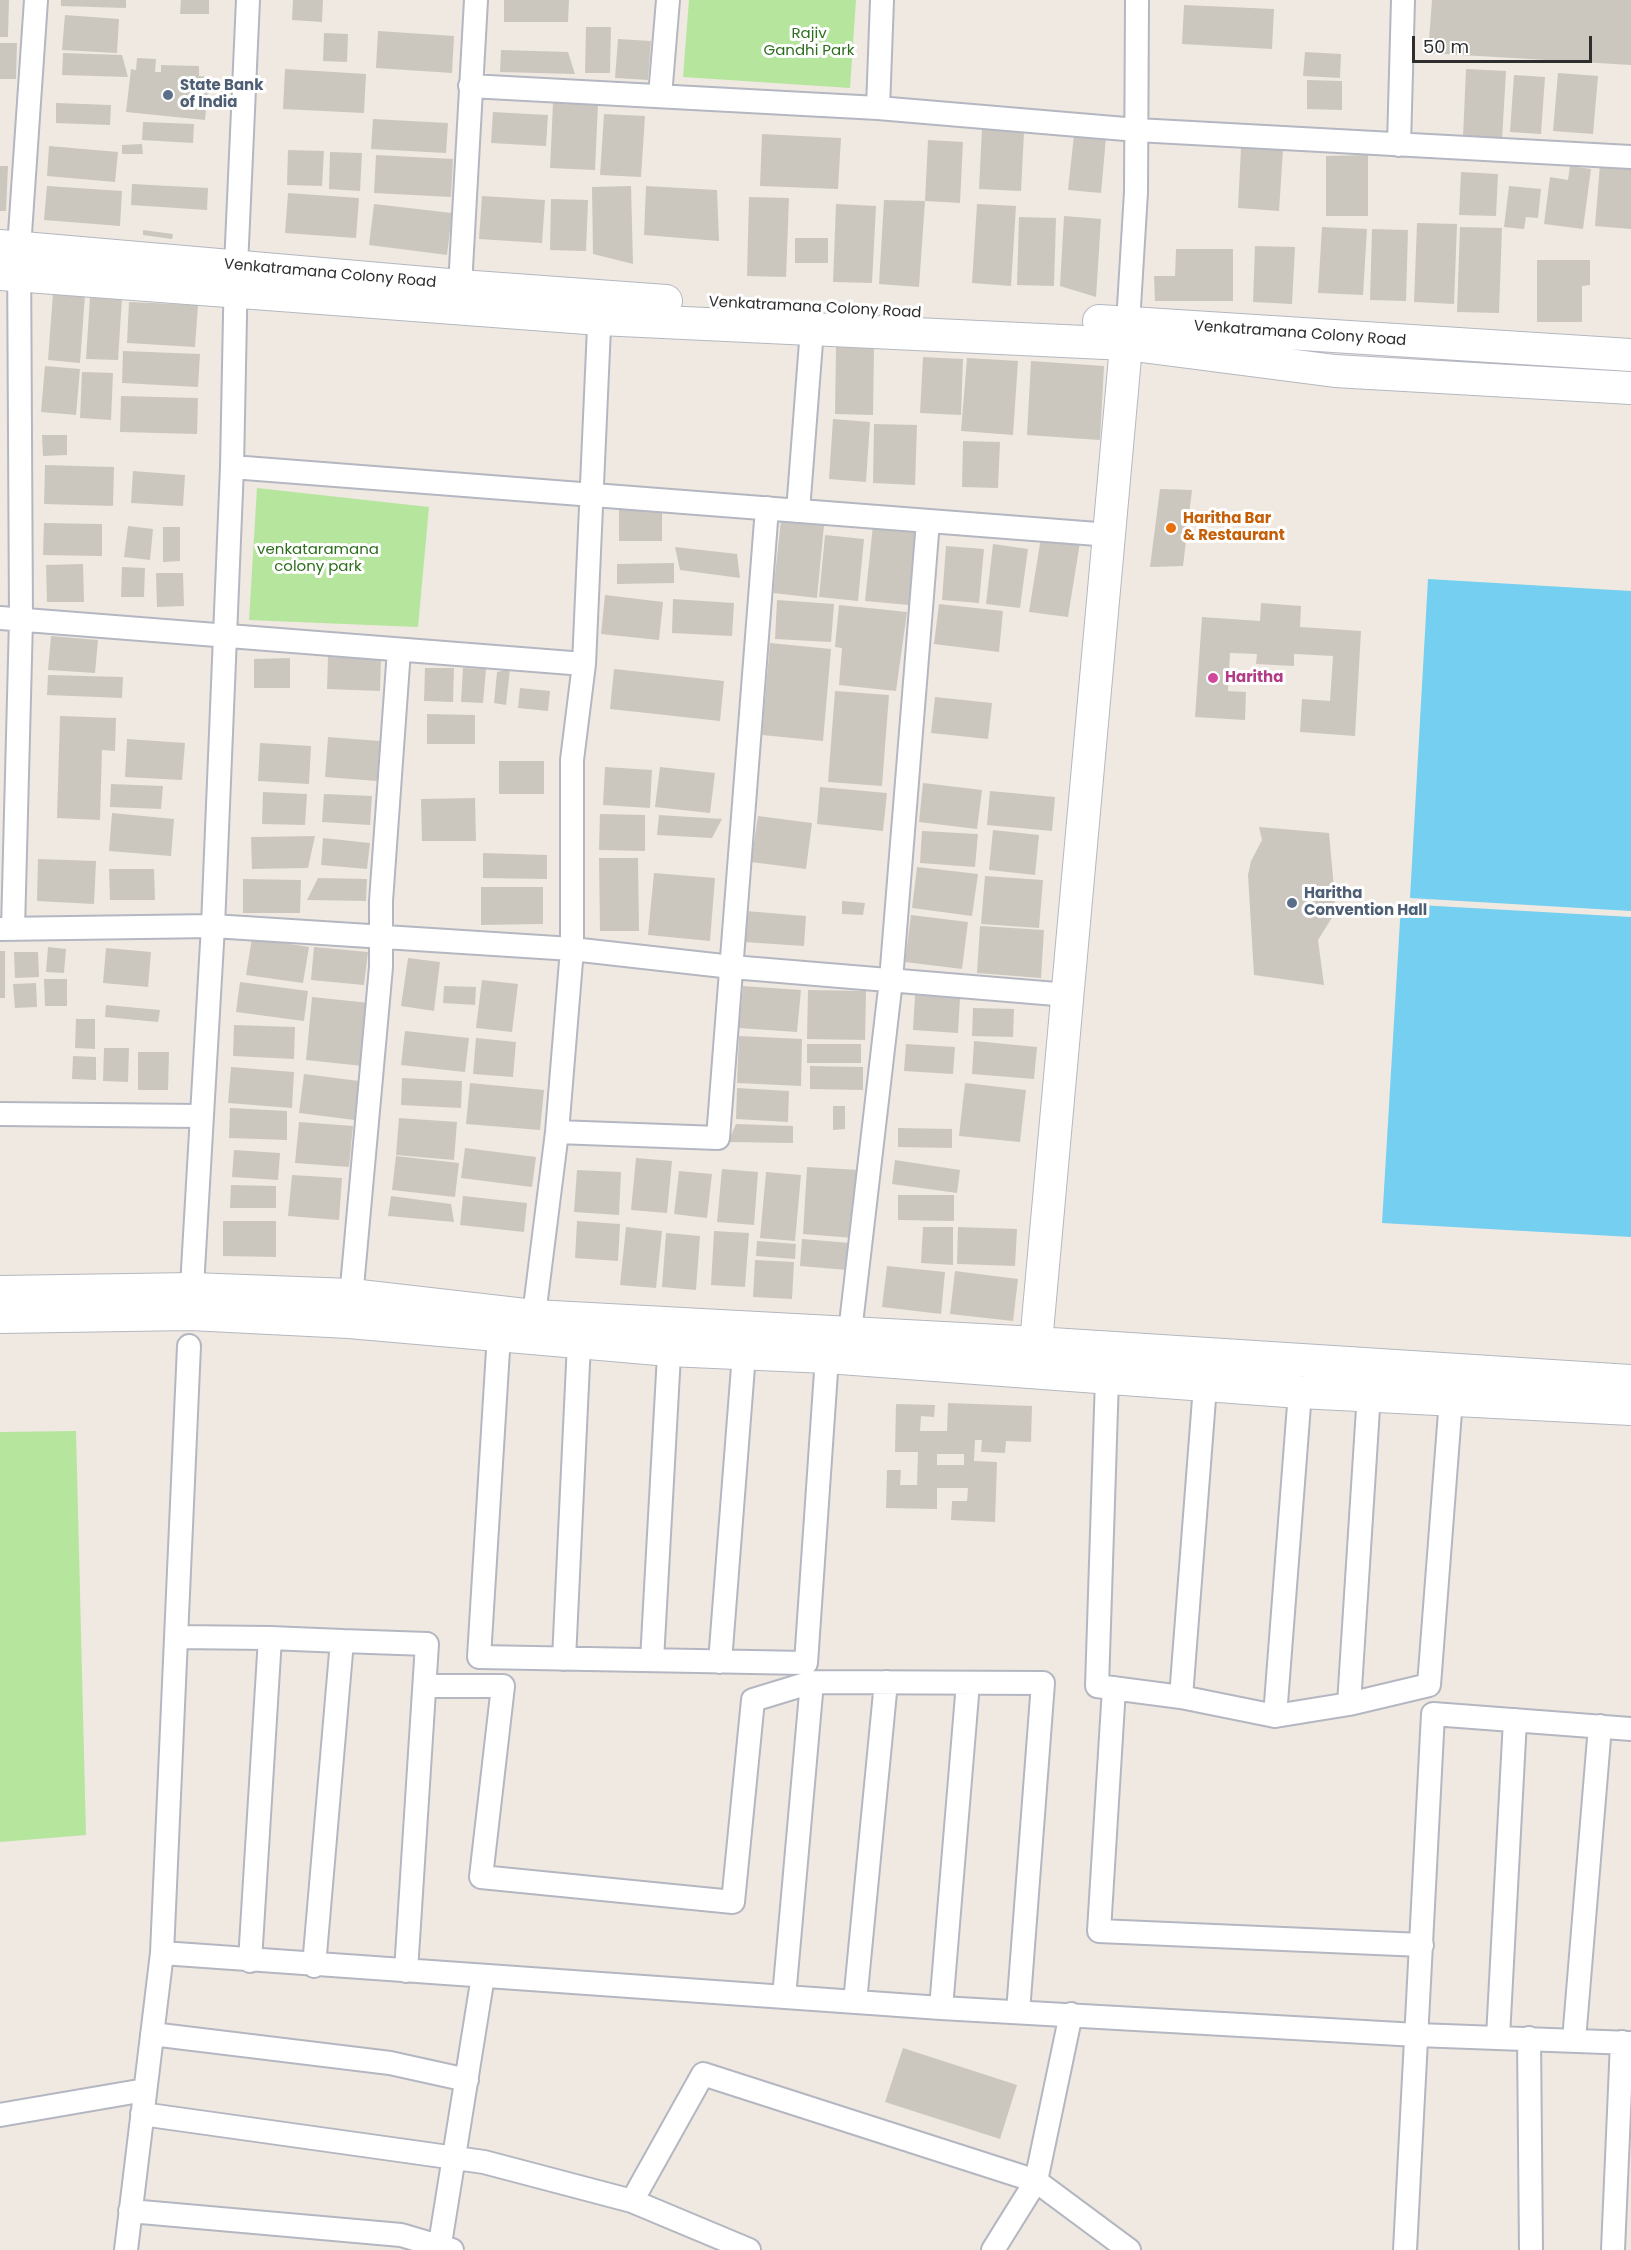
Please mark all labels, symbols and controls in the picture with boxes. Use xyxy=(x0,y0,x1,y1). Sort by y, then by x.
scale bar xyxy=(1415,24,1595,62)
park label: Rajiv Gandhi Park xyxy=(764,25,854,60)
text: 50 m xyxy=(1423,34,1469,59)
place label: State Bank of India xyxy=(180,77,263,112)
marker: State Bank of India xyxy=(161,88,175,102)
street label: Venkatramana Colony Road xyxy=(223,256,437,292)
street label: Venkatramana Colony Road xyxy=(708,293,922,323)
street label: Venkatramana Colony Road xyxy=(1193,318,1407,350)
place label: Haritha Bar & Restaurant xyxy=(1183,510,1285,545)
marker: Haritha Bar & Restaurant xyxy=(1164,521,1178,535)
park label: venkataramana colony park xyxy=(257,541,379,576)
place label: Haritha xyxy=(1225,669,1283,687)
marker: Haritha xyxy=(1206,671,1220,685)
place label: Haritha Convention Hall xyxy=(1304,885,1427,920)
marker: Haritha Convention Hall xyxy=(1285,896,1299,910)

